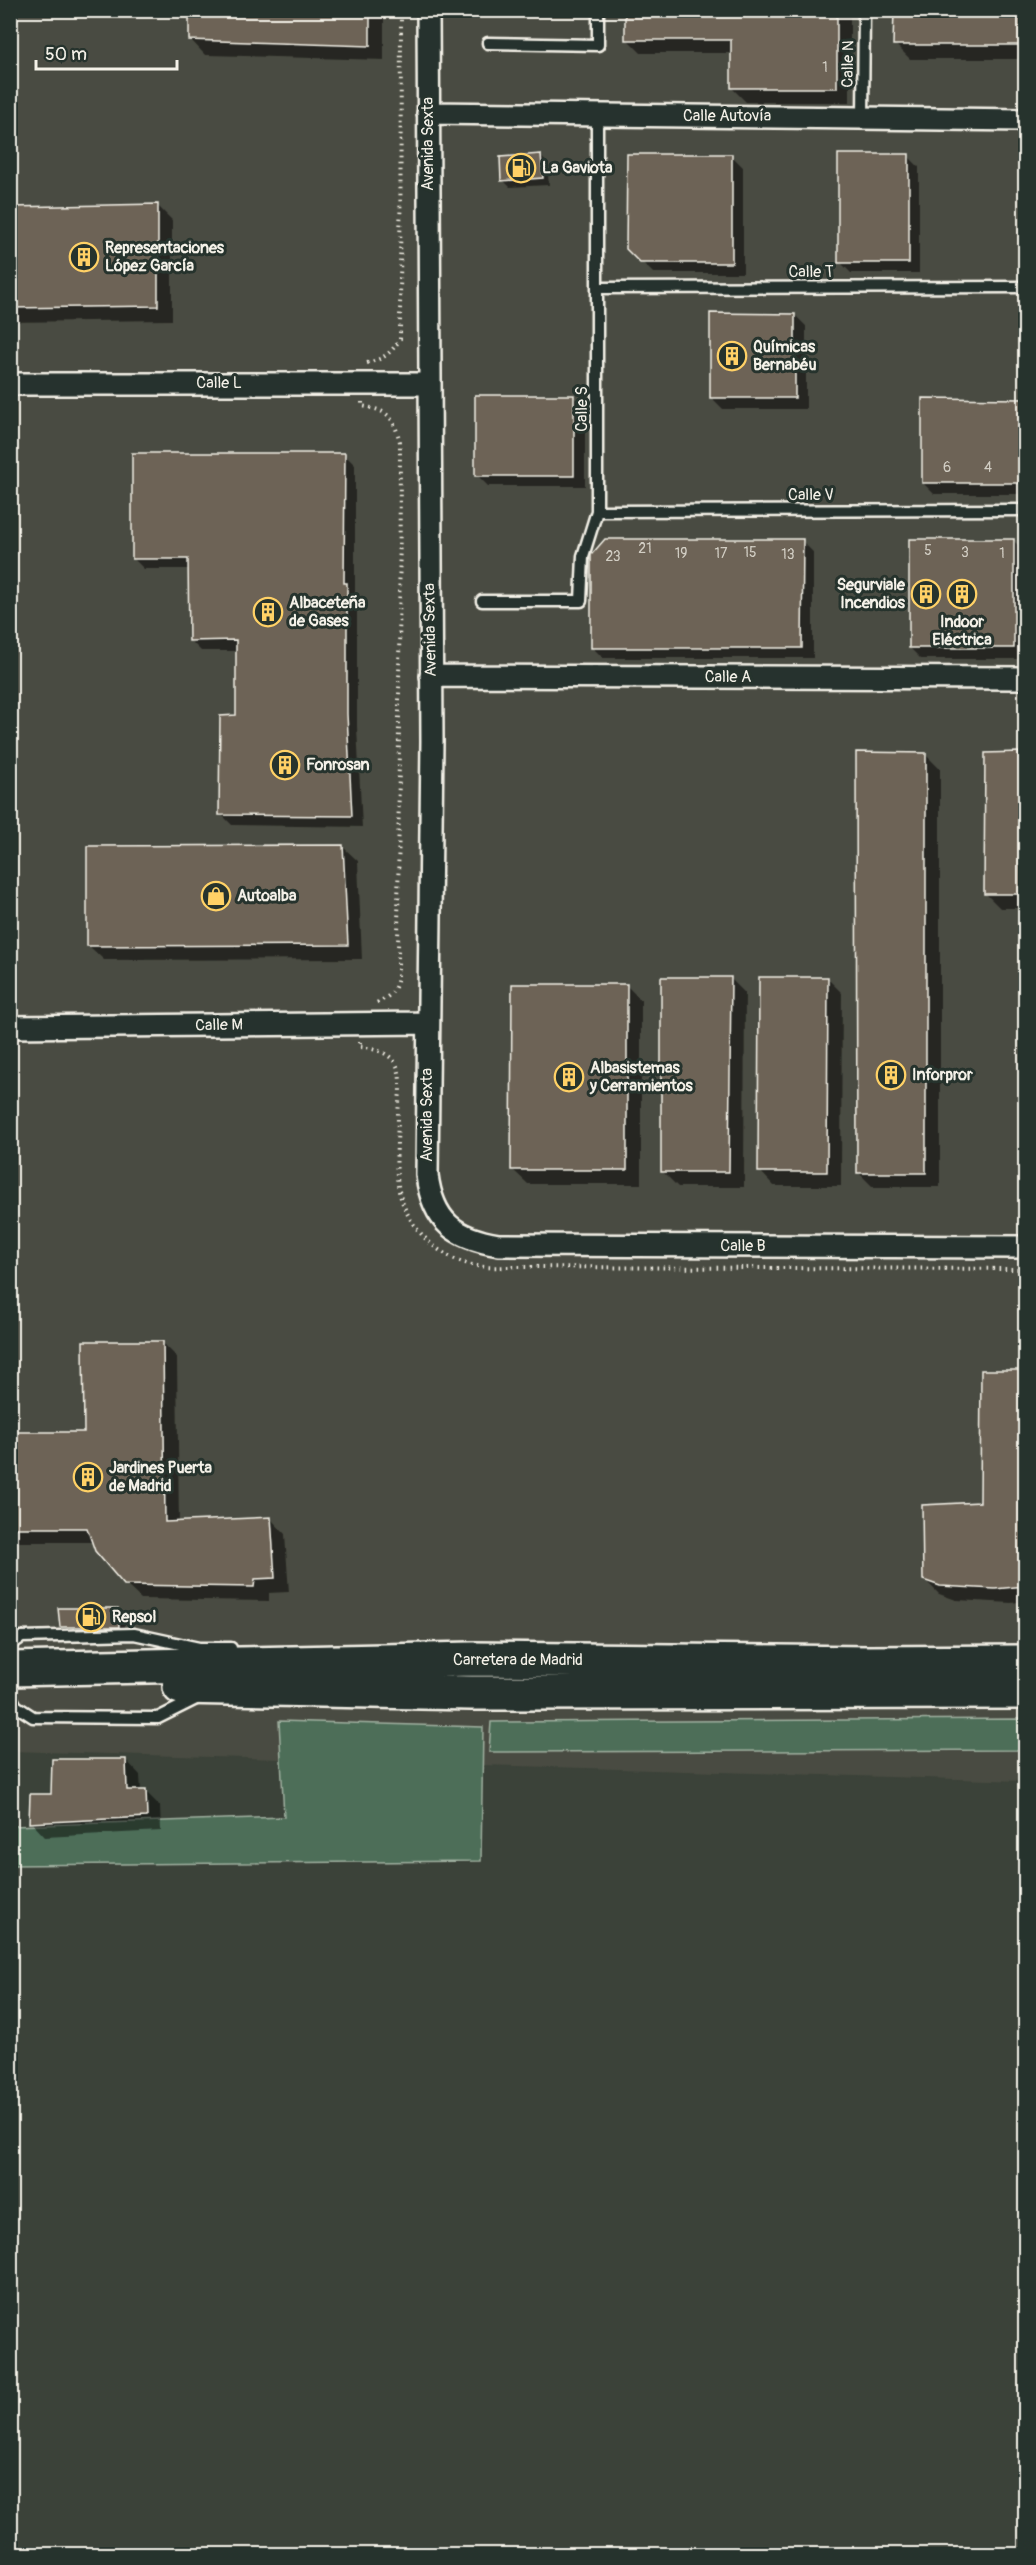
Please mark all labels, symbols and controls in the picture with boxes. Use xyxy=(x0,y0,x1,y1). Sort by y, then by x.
scale bar xyxy=(36,33,177,71)
street label: Calle N xyxy=(838,40,858,88)
text: 50 m xyxy=(45,43,87,66)
house number: 1 xyxy=(822,59,828,76)
street label: Avenida Sexta xyxy=(418,97,438,191)
street label: Calle Autovía xyxy=(683,106,771,126)
fuel station icon: La Gaviota xyxy=(505,152,537,184)
place label: La Gaviota xyxy=(542,158,613,178)
place label: Representaciones López García xyxy=(105,238,225,276)
building icon: Representaciones López García xyxy=(68,241,100,273)
street label: Calle T xyxy=(788,262,834,282)
place label: Químicas Bernabéu xyxy=(753,337,817,375)
building icon: Químicas Bernabéu xyxy=(716,340,748,372)
street label: Calle L xyxy=(196,373,242,393)
street label: Calle S xyxy=(572,386,592,432)
house number: 6 xyxy=(943,459,951,476)
house number: 4 xyxy=(984,459,992,476)
street label: Calle V xyxy=(788,485,834,505)
house number: 21 xyxy=(638,540,652,557)
house number: 5 xyxy=(924,542,932,559)
house number: 15 xyxy=(743,544,757,561)
house number: 3 xyxy=(961,544,969,561)
house number: 19 xyxy=(675,545,687,562)
house number: 17 xyxy=(715,545,728,562)
house number: 1 xyxy=(999,545,1005,562)
house number: 13 xyxy=(781,546,795,563)
house number: 23 xyxy=(605,548,621,565)
place label: Segurviale Incendios xyxy=(837,575,906,613)
building icon: Segurviale Incendios xyxy=(910,578,942,610)
building icon: Indoor Eléctrica xyxy=(946,578,978,610)
street label: Avenida Sexta xyxy=(419,583,441,677)
place label: Albaceteña de Gases xyxy=(289,593,366,631)
building icon: Albaceteña de Gases xyxy=(252,596,284,628)
place label: Indoor Eléctrica xyxy=(932,612,992,650)
street label: Calle A xyxy=(705,667,751,687)
building icon: Fonrosan xyxy=(269,749,301,781)
place label: Fonrosan xyxy=(306,755,369,775)
shop icon: Autoalba xyxy=(200,880,232,912)
place label: Autoalba xyxy=(237,886,297,906)
street label: Calle M xyxy=(195,1015,243,1035)
place label: Albasistemas y Cerramientos xyxy=(589,1058,693,1096)
building icon: Inforpror xyxy=(875,1059,907,1091)
building icon: Albasistemas y Cerramientos xyxy=(553,1061,585,1093)
place label: Inforpror xyxy=(912,1065,973,1085)
street label: Avenida Sexta xyxy=(417,1068,437,1162)
street label: Calle B xyxy=(720,1236,766,1256)
place label: Jardines Puerta de Madrid xyxy=(109,1458,213,1496)
building icon: Jardines Puerta de Madrid xyxy=(72,1461,104,1493)
fuel station icon: Repsol xyxy=(75,1601,107,1633)
place label: Repsol xyxy=(112,1607,156,1627)
street label: Carretera de Madrid xyxy=(453,1650,583,1670)

